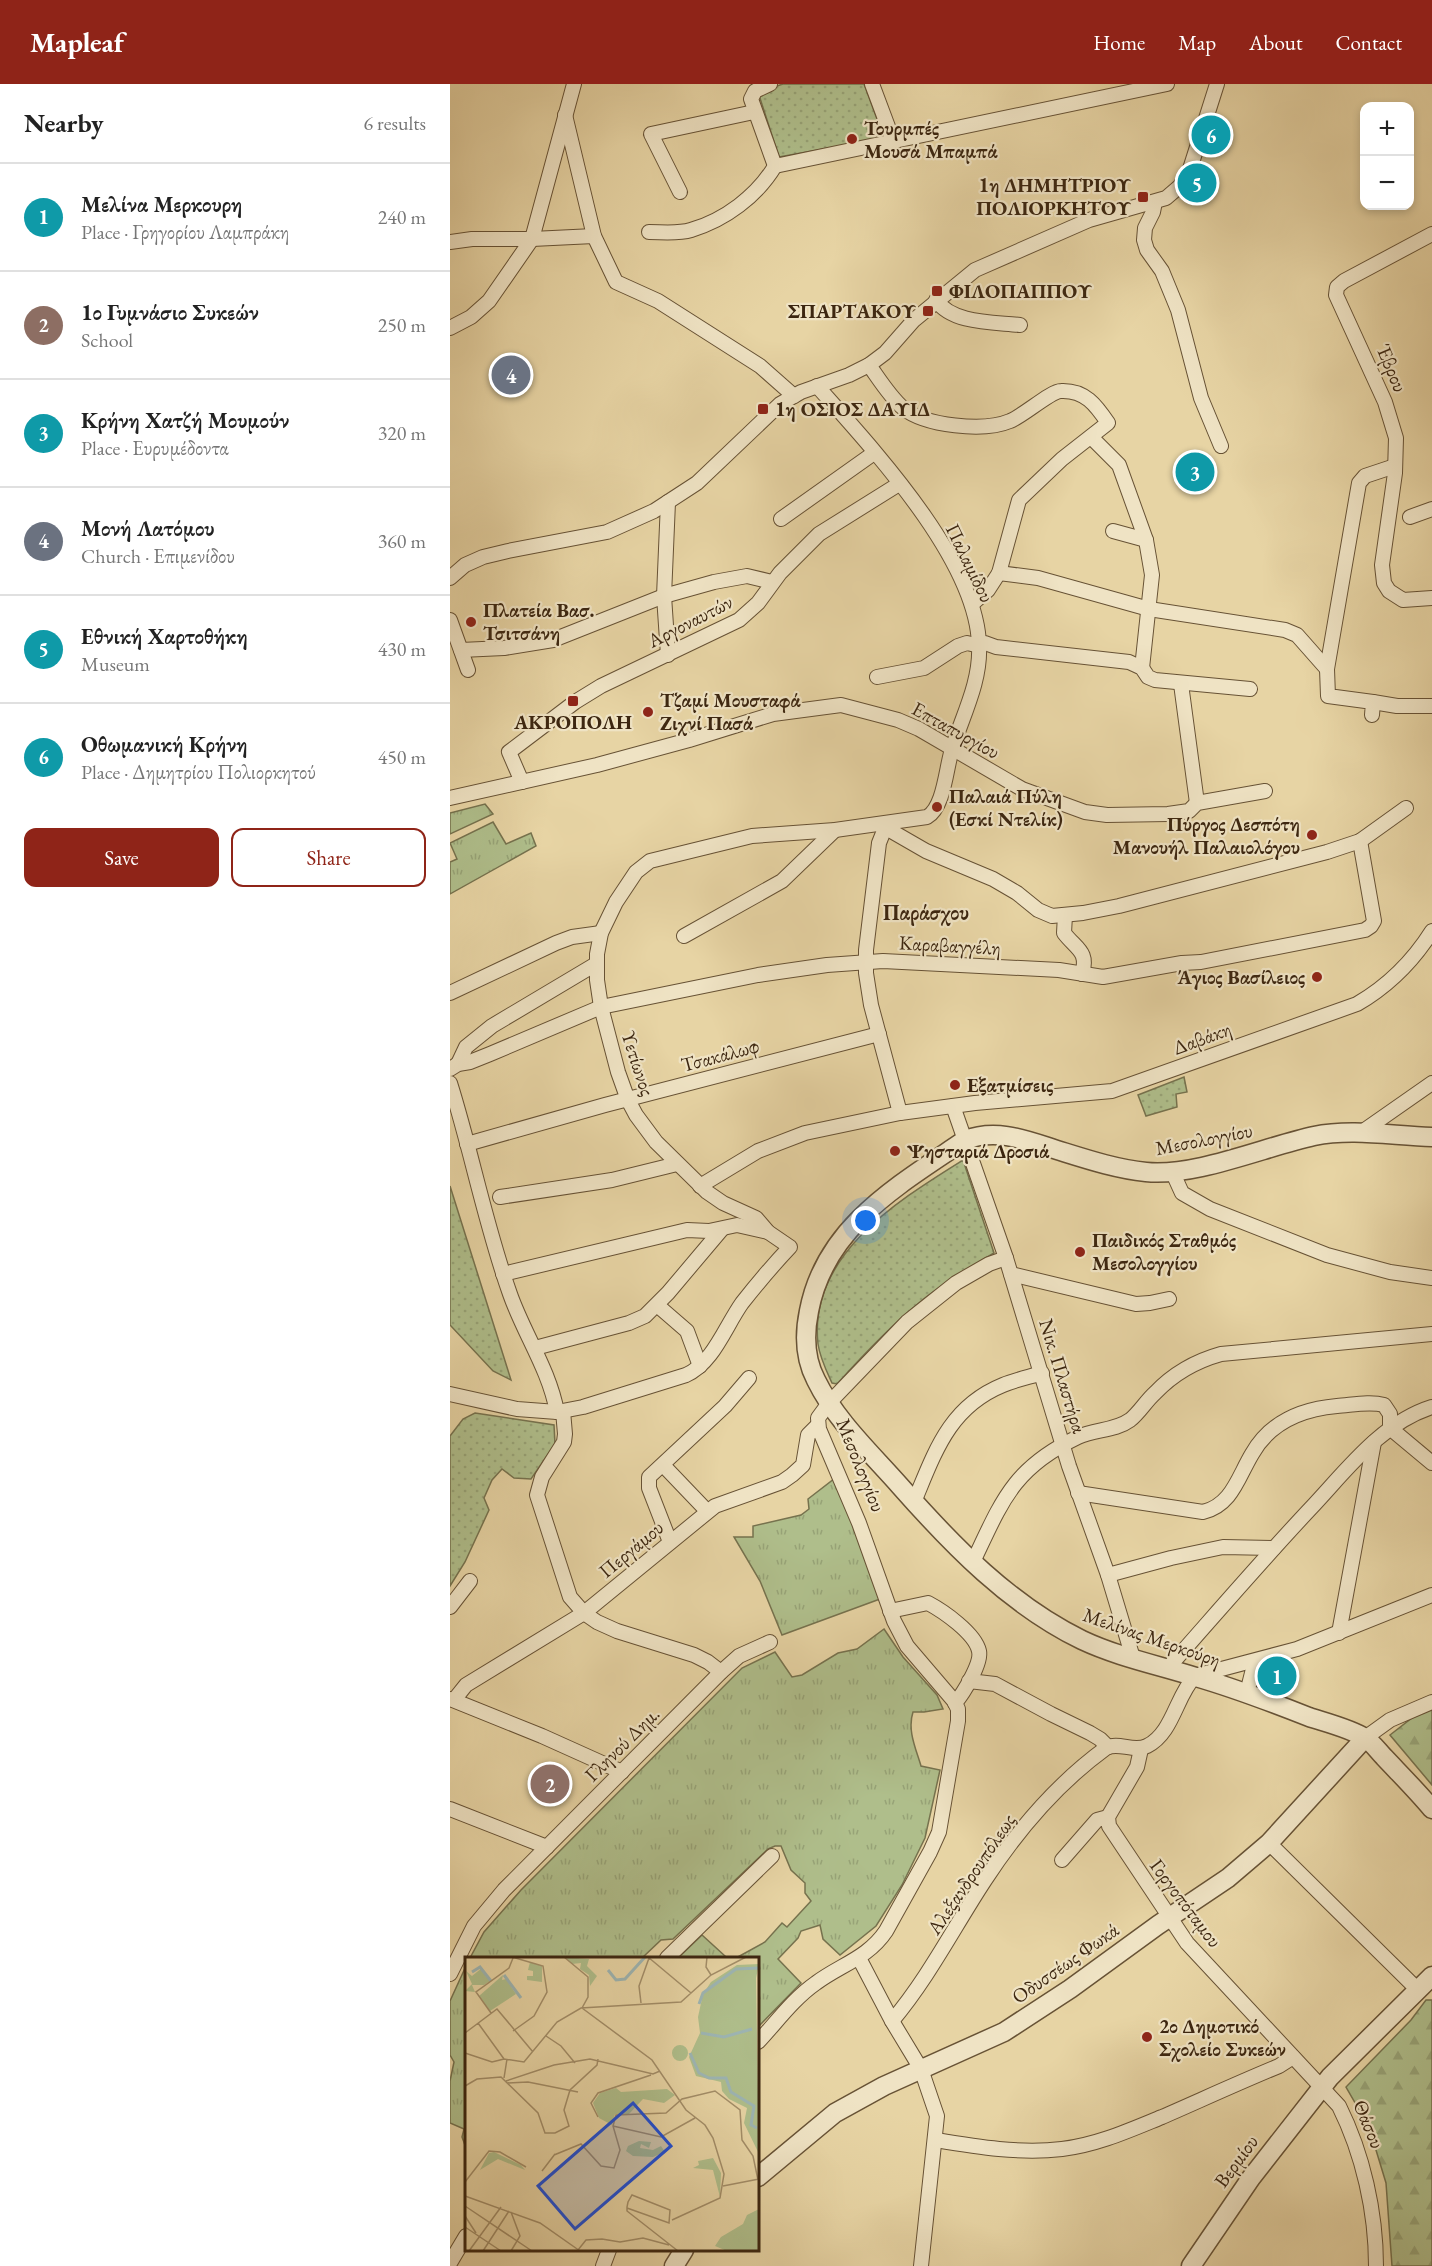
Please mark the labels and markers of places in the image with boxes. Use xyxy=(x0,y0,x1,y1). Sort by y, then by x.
pin: 6 xyxy=(1192,112,1230,158)
place label: Τουρμπές Μουσά Μπαμπά xyxy=(864,115,998,164)
marker: Τουρμπές Μουσά Μπαμπά xyxy=(845,132,859,146)
pin: 5 xyxy=(1178,160,1216,206)
place label: 1η ΔΗΜΗΤΡΙΟΥ ΠΟΛΙΟΡΚΗΤΟΥ xyxy=(976,172,1131,221)
marker: 1η ΔΗΜΗΤΡΙΟΥ ΠΟΛΙΟΡΚΗΤΟΥ xyxy=(1136,190,1150,204)
place label: ΦΙΛΟΠΑΠΠΟΥ xyxy=(949,278,1092,304)
marker: ΦΙΛΟΠΑΠΠΟΥ xyxy=(930,284,944,298)
place label: ΣΠΑΡΤΑΚΟΥ xyxy=(788,298,916,324)
marker: ΣΠΑΡΤΑΚΟΥ xyxy=(921,304,935,318)
pin: 4 xyxy=(492,352,530,398)
place label: 1η ΟΣΙΟΣ ΔΑΥΙΔ xyxy=(775,396,930,422)
marker: 1η ΟΣΙΟΣ ΔΑΥΙΔ xyxy=(756,402,770,416)
pin: 3 xyxy=(1176,450,1214,494)
place label: Πλατεία Βασ. Τσιτσάνη xyxy=(483,597,595,646)
marker: Πλατεία Βασ. Τσιτσάνη xyxy=(464,615,478,629)
place label: Τζαμί Μουσταφά Ζιχνί Πασά xyxy=(660,687,801,736)
marker: ΑΚΡΟΠΟΛΗ xyxy=(566,694,580,708)
marker: Τζαμί Μουσταφά Ζιχνί Πασά xyxy=(641,705,655,719)
place label: ΑΚΡΟΠΟΛΗ xyxy=(513,709,632,735)
place label: Παλαιά Πύλη (Εσκί Ντελίκ) xyxy=(949,783,1063,832)
marker: Παλαιά Πύλη (Εσκί Ντελίκ) xyxy=(930,800,944,814)
place label: Πύργος Δεσπότη Μανουήλ Παλαιολόγου xyxy=(1113,811,1300,860)
marker: Πύργος Δεσπότη Μανουήλ Παλαιολόγου xyxy=(1305,828,1319,842)
place label: Άγιος Βασίλειος xyxy=(1177,964,1305,990)
marker: Άγιος Βασίλειος xyxy=(1310,970,1324,984)
place label: Εξατμίσεις xyxy=(967,1072,1053,1098)
marker: Εξατμίσεις xyxy=(948,1078,962,1092)
place label: Ψησταριά Δροσιά xyxy=(907,1138,1050,1164)
marker: Ψησταριά Δροσιά xyxy=(888,1144,902,1158)
place label: Παιδικός Σταθμός Μεσολογγίου xyxy=(1092,1227,1236,1276)
marker: Παιδικός Σταθμός Μεσολογγίου xyxy=(1073,1245,1087,1259)
pin: 1 xyxy=(1258,1654,1296,1698)
pin: 2 xyxy=(530,1762,570,1806)
place label: 2ο Δημοτικό Σχολείο Συκεών xyxy=(1159,2013,1286,2062)
marker: 2ο Δημοτικό Σχολείο Συκεών xyxy=(1140,2030,1154,2044)

